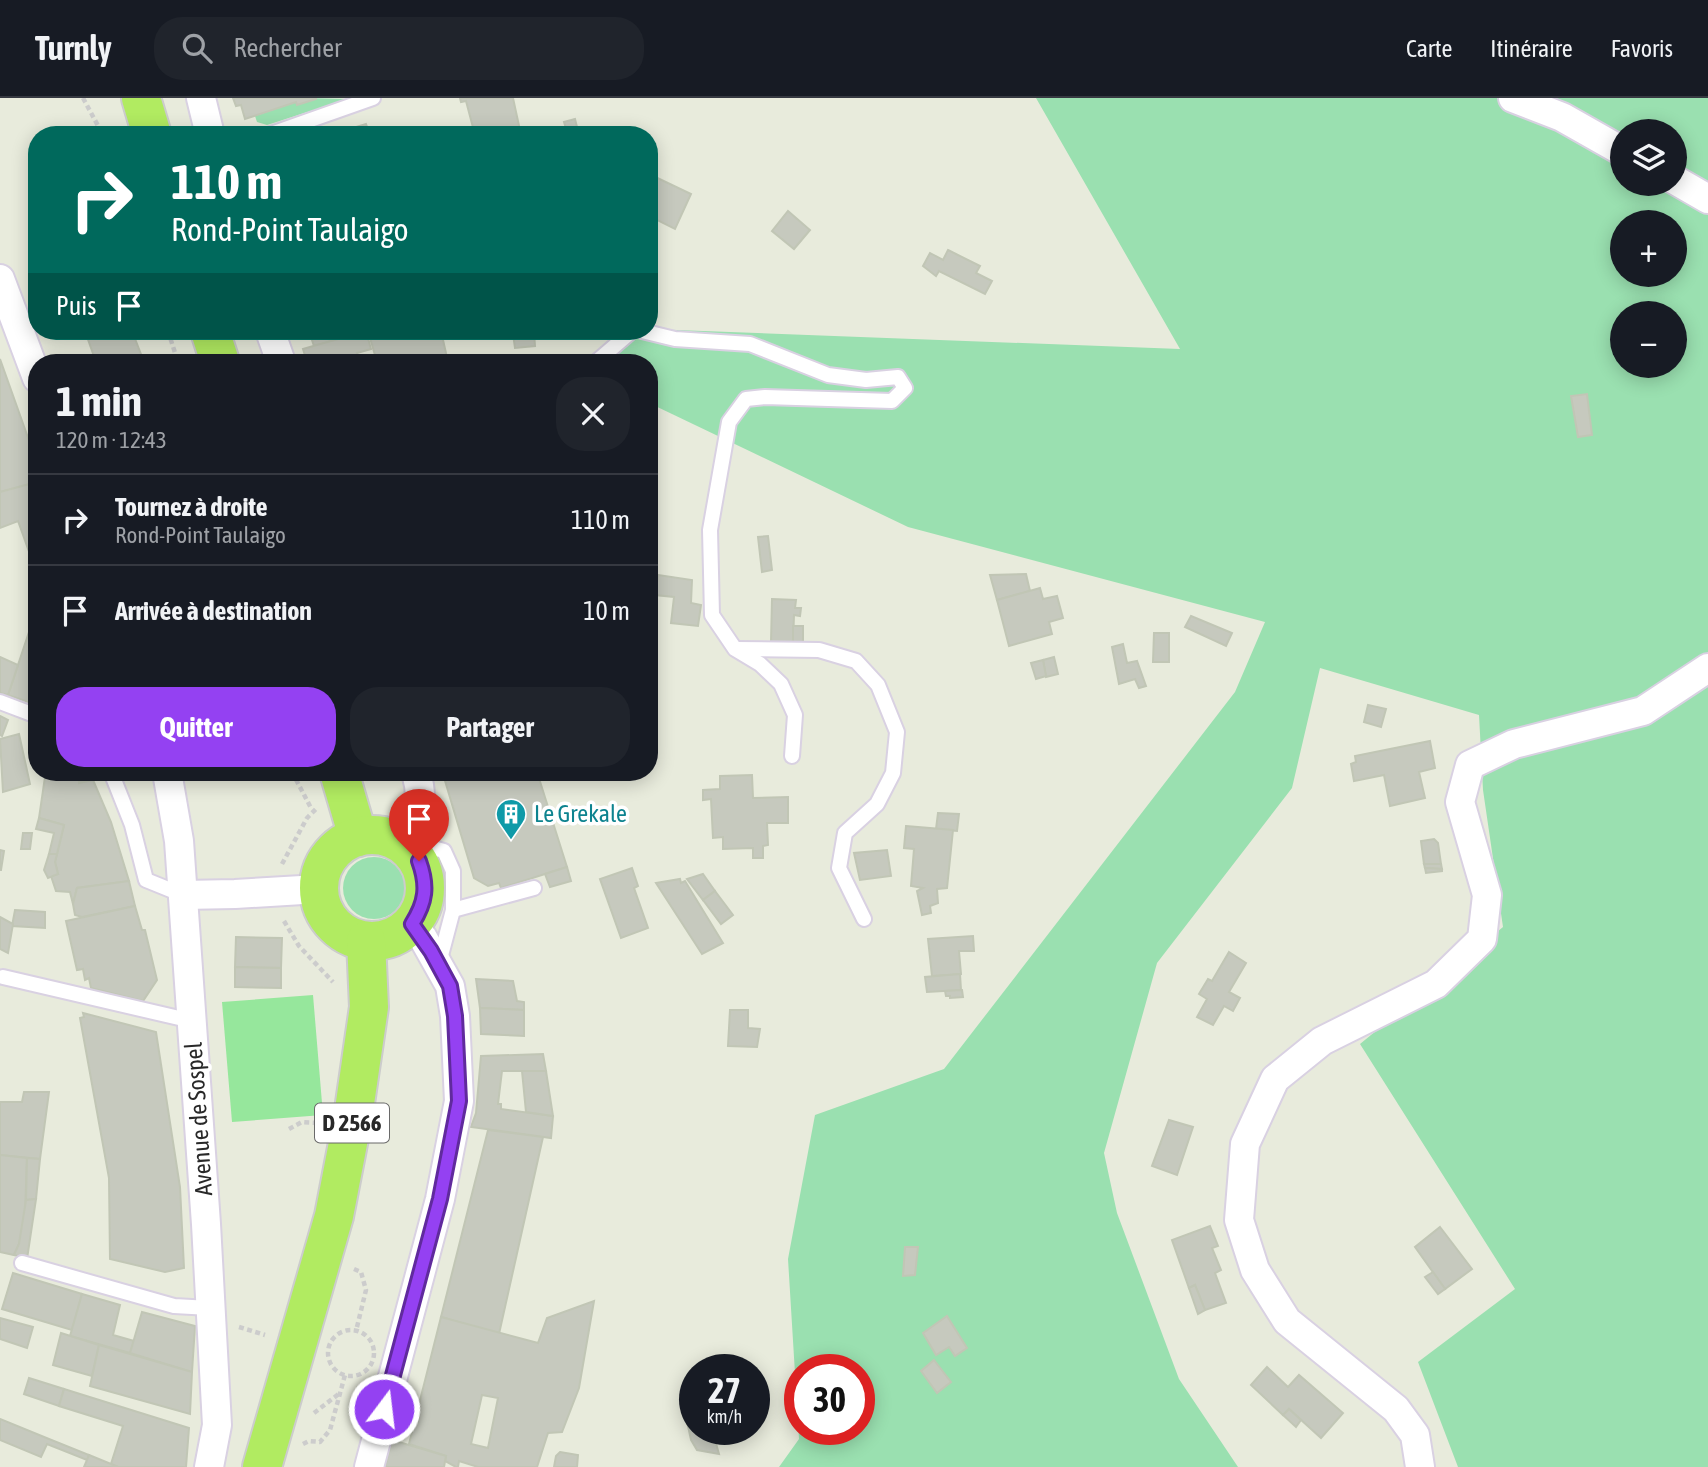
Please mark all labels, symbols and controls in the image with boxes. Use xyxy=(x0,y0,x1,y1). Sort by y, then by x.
search box xyxy=(154,17,644,80)
text: Turnly xyxy=(35,29,112,67)
icon: search xyxy=(178,29,216,67)
text: Rechercher xyxy=(234,33,342,63)
text: Carte xyxy=(1406,35,1452,62)
text: Itinéraire xyxy=(1490,35,1573,62)
text: Favoris xyxy=(1611,35,1673,62)
map controls xyxy=(1610,119,1687,378)
button: layers xyxy=(1610,119,1687,196)
text: 110 m xyxy=(171,153,282,209)
icon: right xyxy=(56,154,147,245)
button: + xyxy=(1610,210,1687,287)
text: Rond-Point Taulaigo xyxy=(171,211,409,248)
icon: arrive xyxy=(110,287,148,325)
text: Puis xyxy=(56,291,96,321)
button: − xyxy=(1610,301,1687,378)
text: 1 min xyxy=(56,377,142,425)
button: close xyxy=(556,377,630,451)
text: 120 m · 12:43 xyxy=(56,427,167,453)
text: Tournez à droite xyxy=(115,492,268,522)
icon: right xyxy=(56,501,94,539)
text: 110 m xyxy=(571,505,630,535)
text: Rond-Point Taulaigo xyxy=(115,522,286,548)
icon: arrive xyxy=(56,592,94,630)
text: Arrivée à destination xyxy=(115,596,312,626)
text: 10 m xyxy=(583,596,630,626)
button: Quitter xyxy=(56,687,336,767)
button: Partager xyxy=(350,687,630,767)
pin xyxy=(389,789,449,861)
building icon: Le Grekale xyxy=(494,797,528,841)
icon: arrive xyxy=(400,800,438,838)
place label: Le Grekale xyxy=(534,800,627,827)
street label: Avenue de Sospel xyxy=(180,1041,217,1197)
road number: D 2566 xyxy=(315,1104,389,1142)
speed limit sign: 30 xyxy=(784,1354,875,1445)
text: 27 xyxy=(708,1370,741,1410)
position arrow xyxy=(347,1372,421,1446)
text: km/h xyxy=(707,1406,742,1427)

